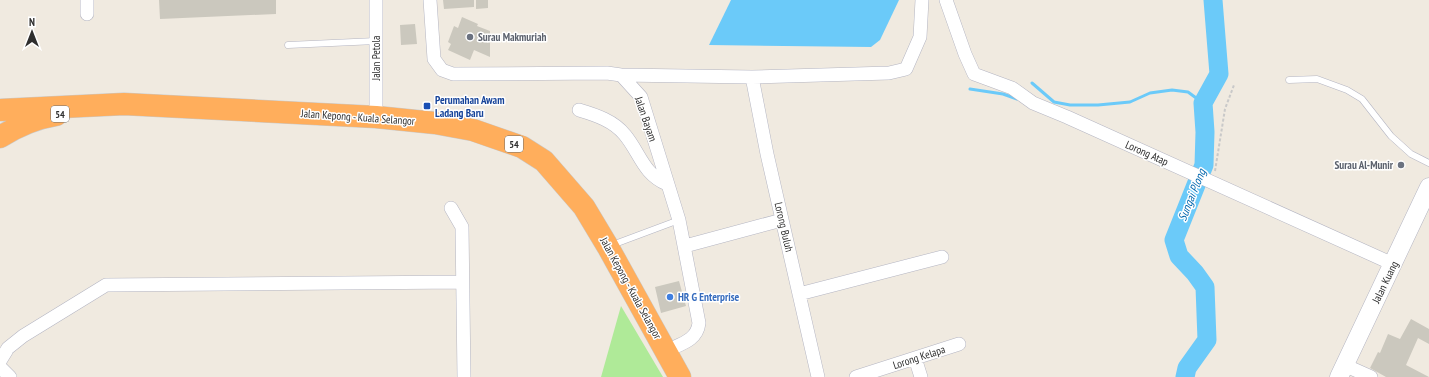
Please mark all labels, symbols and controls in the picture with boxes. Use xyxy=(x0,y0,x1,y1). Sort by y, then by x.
north arrow xyxy=(12,12,52,52)
text: N xyxy=(29,15,35,29)
place label: Surau Makmuriah xyxy=(478,30,546,44)
marker: Surau Makmuriah xyxy=(465,32,475,42)
street label: Jalan Petola xyxy=(369,35,383,82)
place label: Perumahan Awam Ladang Baru xyxy=(435,93,504,120)
street label: Jalan Bayam xyxy=(631,94,660,143)
marker: Perumahan Awam Ladang Baru xyxy=(422,101,432,111)
road number: 54 xyxy=(51,106,69,122)
street label: Jalan Kepong - Kuala Selangor xyxy=(300,106,415,128)
road number: 54 xyxy=(505,136,523,152)
street label: Lorong Atap xyxy=(1123,137,1171,169)
place label: Surau Al-Munir xyxy=(1334,158,1394,172)
marker: Surau Al-Munir xyxy=(1396,160,1406,170)
water label: Sungai Plong xyxy=(1174,166,1209,223)
street label: Lorong Buluh xyxy=(771,201,797,253)
street label: Jalan Kepong - Kuala Selangor xyxy=(597,234,665,341)
street label: Jalan Kuang xyxy=(1368,258,1401,306)
place label: HR G Enterprise xyxy=(678,290,740,304)
marker: HR G Enterprise xyxy=(665,292,675,302)
street label: Lorong Kelapa xyxy=(891,342,947,372)

